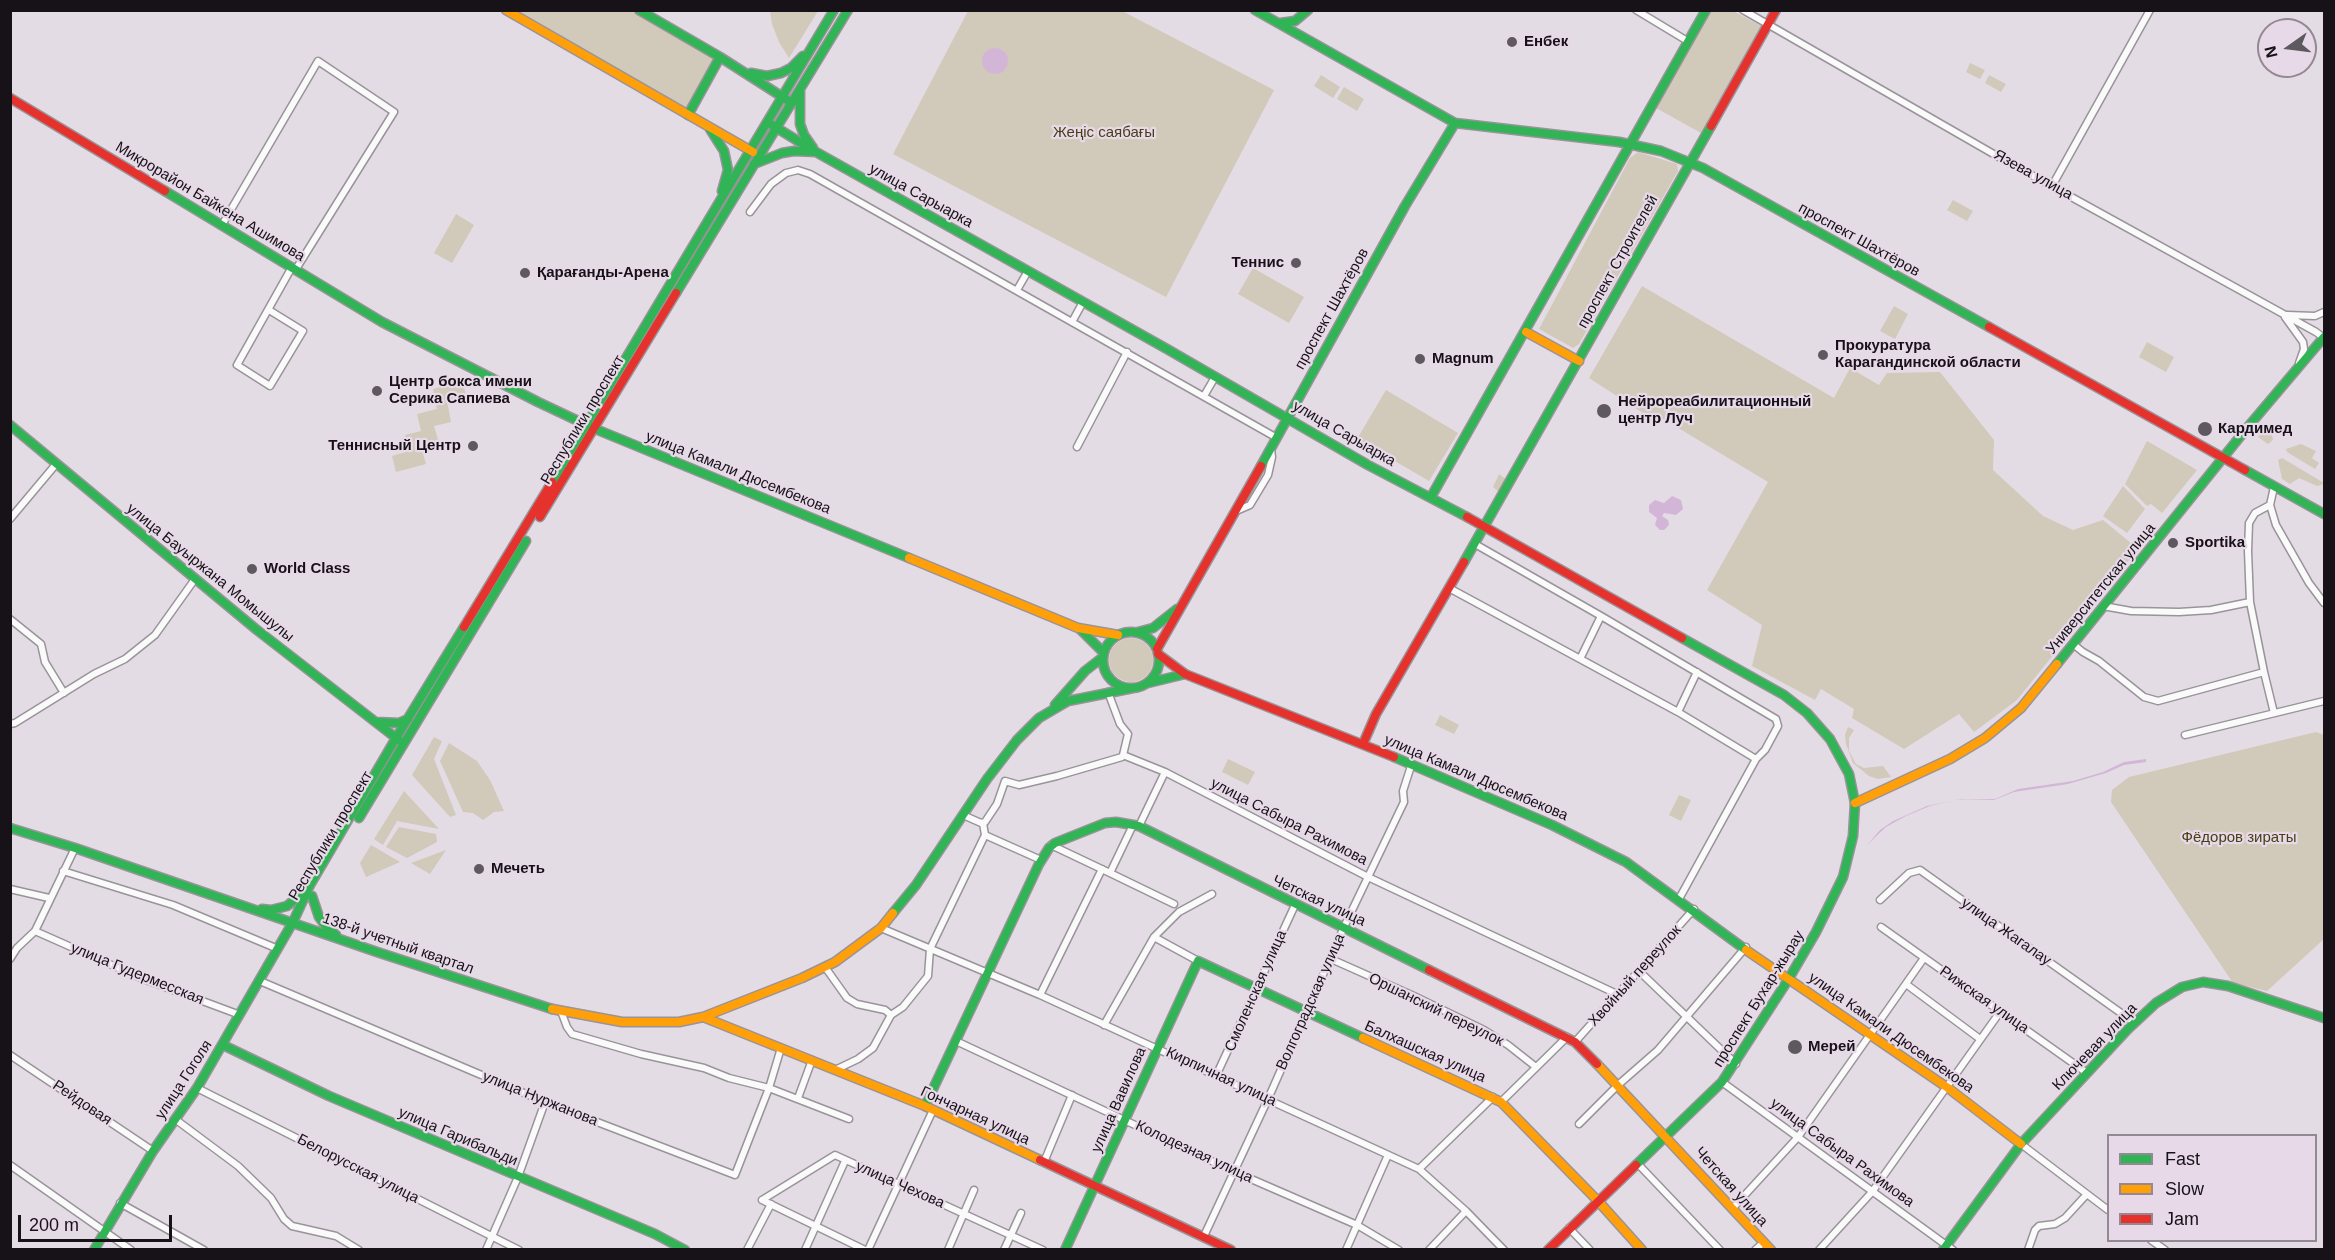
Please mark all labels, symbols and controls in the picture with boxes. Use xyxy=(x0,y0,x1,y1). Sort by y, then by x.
north arrow xyxy=(2257,18,2317,78)
place label: Енбек xyxy=(1524,33,1568,51)
marker: Енбек xyxy=(1505,35,1519,49)
text: N xyxy=(2261,44,2281,60)
park label: Жеңіс саябағы xyxy=(1053,124,1155,142)
street label: Микрорайон Байкена Ашимова xyxy=(112,138,308,266)
street label: Язева улица xyxy=(1990,146,2076,204)
street label: улица Сарыарка xyxy=(866,160,976,232)
street label: проспект Строителей xyxy=(1574,192,1662,332)
street label: проспект Шахтёров xyxy=(1795,199,1923,281)
street label: проспект Шахтёров xyxy=(1291,245,1373,373)
place label: Теннис xyxy=(1232,254,1284,272)
marker: Теннис xyxy=(1289,256,1303,270)
place label: Қарағанды-Арена xyxy=(537,264,669,282)
marker: Қарағанды-Арена xyxy=(518,266,532,280)
place label: Прокуратура Карагандинской области xyxy=(1835,337,2021,372)
marker: Прокуратура Карагандинской области xyxy=(1816,348,1830,362)
place label: Magnum xyxy=(1432,350,1494,368)
street label: Республики проспект xyxy=(537,352,629,488)
marker: Magnum xyxy=(1413,352,1427,366)
place label: Центр бокса имени Серика Сапиева xyxy=(389,373,532,408)
marker: Центр бокса имени Серика Сапиева xyxy=(370,384,384,398)
place label: Нейрореабилитационный центр Луч xyxy=(1618,393,1811,428)
street label: улица Сарыарка xyxy=(1289,397,1399,471)
marker: Нейрореабилитационный центр Луч xyxy=(1595,402,1613,420)
marker: Кардимед xyxy=(2196,420,2214,438)
place label: Кардимед xyxy=(2218,420,2292,438)
street label: улица Камали Дюсембекова xyxy=(643,428,833,518)
place label: Теннисный Центр xyxy=(328,437,461,455)
marker: Теннисный Центр xyxy=(466,439,480,453)
street label: улица Бауыржана Момышулы xyxy=(123,500,297,646)
street label: Университетская улица xyxy=(2043,520,2159,658)
place label: Sportika xyxy=(2185,534,2245,552)
marker: Sportika xyxy=(2166,536,2180,550)
place label: World Class xyxy=(264,560,350,578)
marker: World Class xyxy=(245,562,259,576)
street label: улица Камали Дюсембекова xyxy=(1381,731,1571,825)
street label: Республики проспект xyxy=(285,768,377,904)
street label: улица Сабыра Рахимова xyxy=(1208,775,1370,869)
park label: Фёдоров зираты xyxy=(2182,829,2296,847)
place label: Мечеть xyxy=(491,860,545,878)
marker: Мечеть xyxy=(472,862,486,876)
street label: Четская улица xyxy=(1270,872,1368,930)
street label: улица Жагалау xyxy=(1958,894,2054,970)
street label: 138-й учетный квартал xyxy=(320,910,476,978)
street label: Хвойный переулок xyxy=(1585,922,1685,1030)
street label: проспект Бухар-жырау xyxy=(1710,927,1808,1071)
street label: Смоленская улица xyxy=(1221,928,1291,1054)
street label: Волгоградская улица xyxy=(1273,931,1349,1073)
street label: улица Гудермесская xyxy=(68,939,206,1009)
street label: Рижская улица xyxy=(1936,963,2032,1037)
street label: улица Камали Дюсембекова xyxy=(1805,969,1977,1097)
street label: Оршанский переулок xyxy=(1366,970,1506,1050)
street label: Ключевая улица xyxy=(2049,1000,2141,1094)
street label: Балхашская улица xyxy=(1362,1017,1488,1087)
street label: улица Гоголя xyxy=(152,1037,216,1123)
marker: Мерей xyxy=(1786,1038,1804,1056)
place label: Мерей xyxy=(1808,1038,1856,1056)
street label: улица Вавилова xyxy=(1088,1044,1150,1156)
street label: Кирпичная улица xyxy=(1163,1044,1279,1110)
street label: улица Нуржанова xyxy=(480,1068,600,1130)
street label: Рейдовая xyxy=(49,1077,115,1129)
street label: Гончарная улица xyxy=(918,1083,1032,1149)
street label: улица Сабыра Рахимова xyxy=(1767,1095,1917,1211)
street label: улица Гарибальди xyxy=(396,1104,520,1170)
street label: Колодезная улица xyxy=(1132,1117,1256,1187)
street label: Белорусская улица xyxy=(294,1131,422,1207)
legend xyxy=(2107,1134,2317,1242)
street label: Четская улица xyxy=(1691,1144,1771,1230)
text: Fast xyxy=(2165,1149,2200,1169)
street label: улица Чехова xyxy=(853,1157,947,1213)
text: Slow xyxy=(2165,1179,2204,1199)
scale bar xyxy=(21,1203,176,1241)
text: Jam xyxy=(2165,1209,2199,1229)
text: 200 m xyxy=(29,1215,79,1235)

